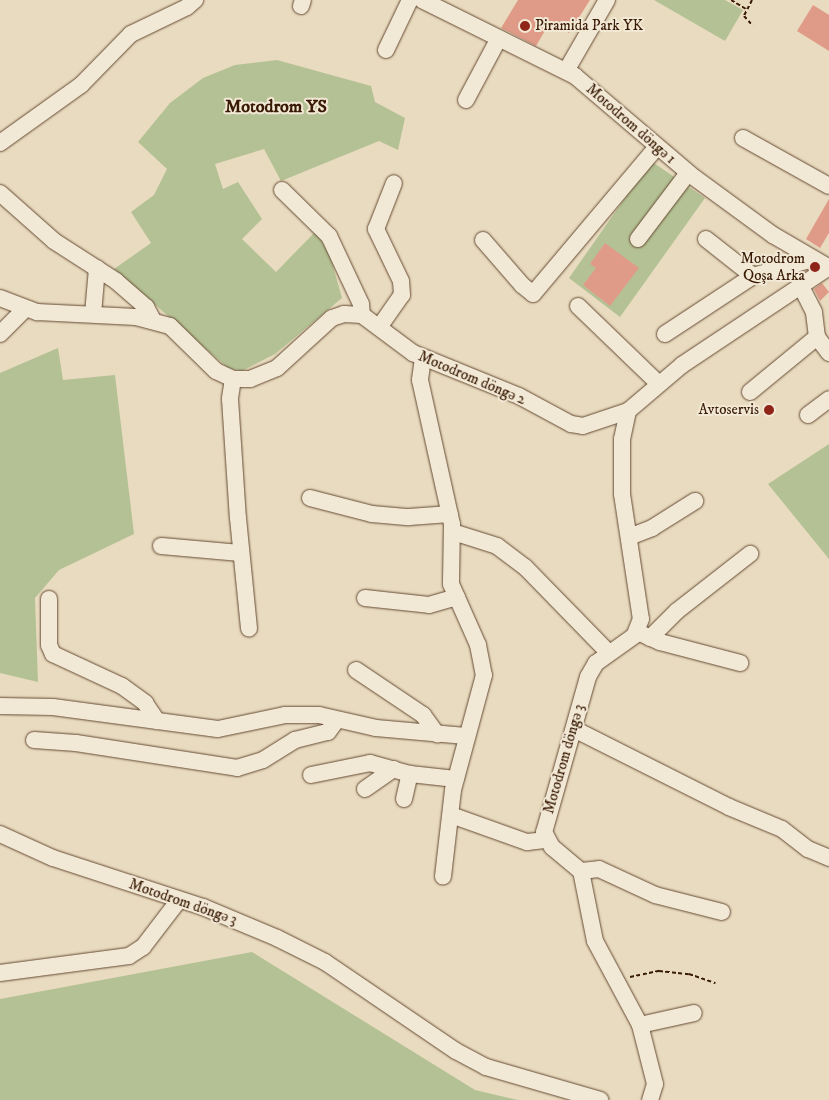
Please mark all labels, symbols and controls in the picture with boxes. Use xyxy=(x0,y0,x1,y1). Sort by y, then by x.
place label: Piramida Park YK xyxy=(535,17,643,35)
marker: Piramida Park YK xyxy=(519,20,531,32)
street label: Motodrom döngə 1 xyxy=(582,80,680,168)
district label: Motodrom YS xyxy=(225,96,327,118)
place label: Motodrom Qoşa Arka xyxy=(740,249,805,284)
marker: Motodrom Qoşa Arka xyxy=(809,261,821,273)
street label: Motodrom döngə 2 xyxy=(416,347,528,409)
place label: Avtoservis xyxy=(699,401,759,419)
marker: Avtoservis xyxy=(763,404,775,416)
street label: Motodrom döngə 3 xyxy=(540,702,588,816)
street label: Motodrom döngə 3 xyxy=(127,875,239,929)

